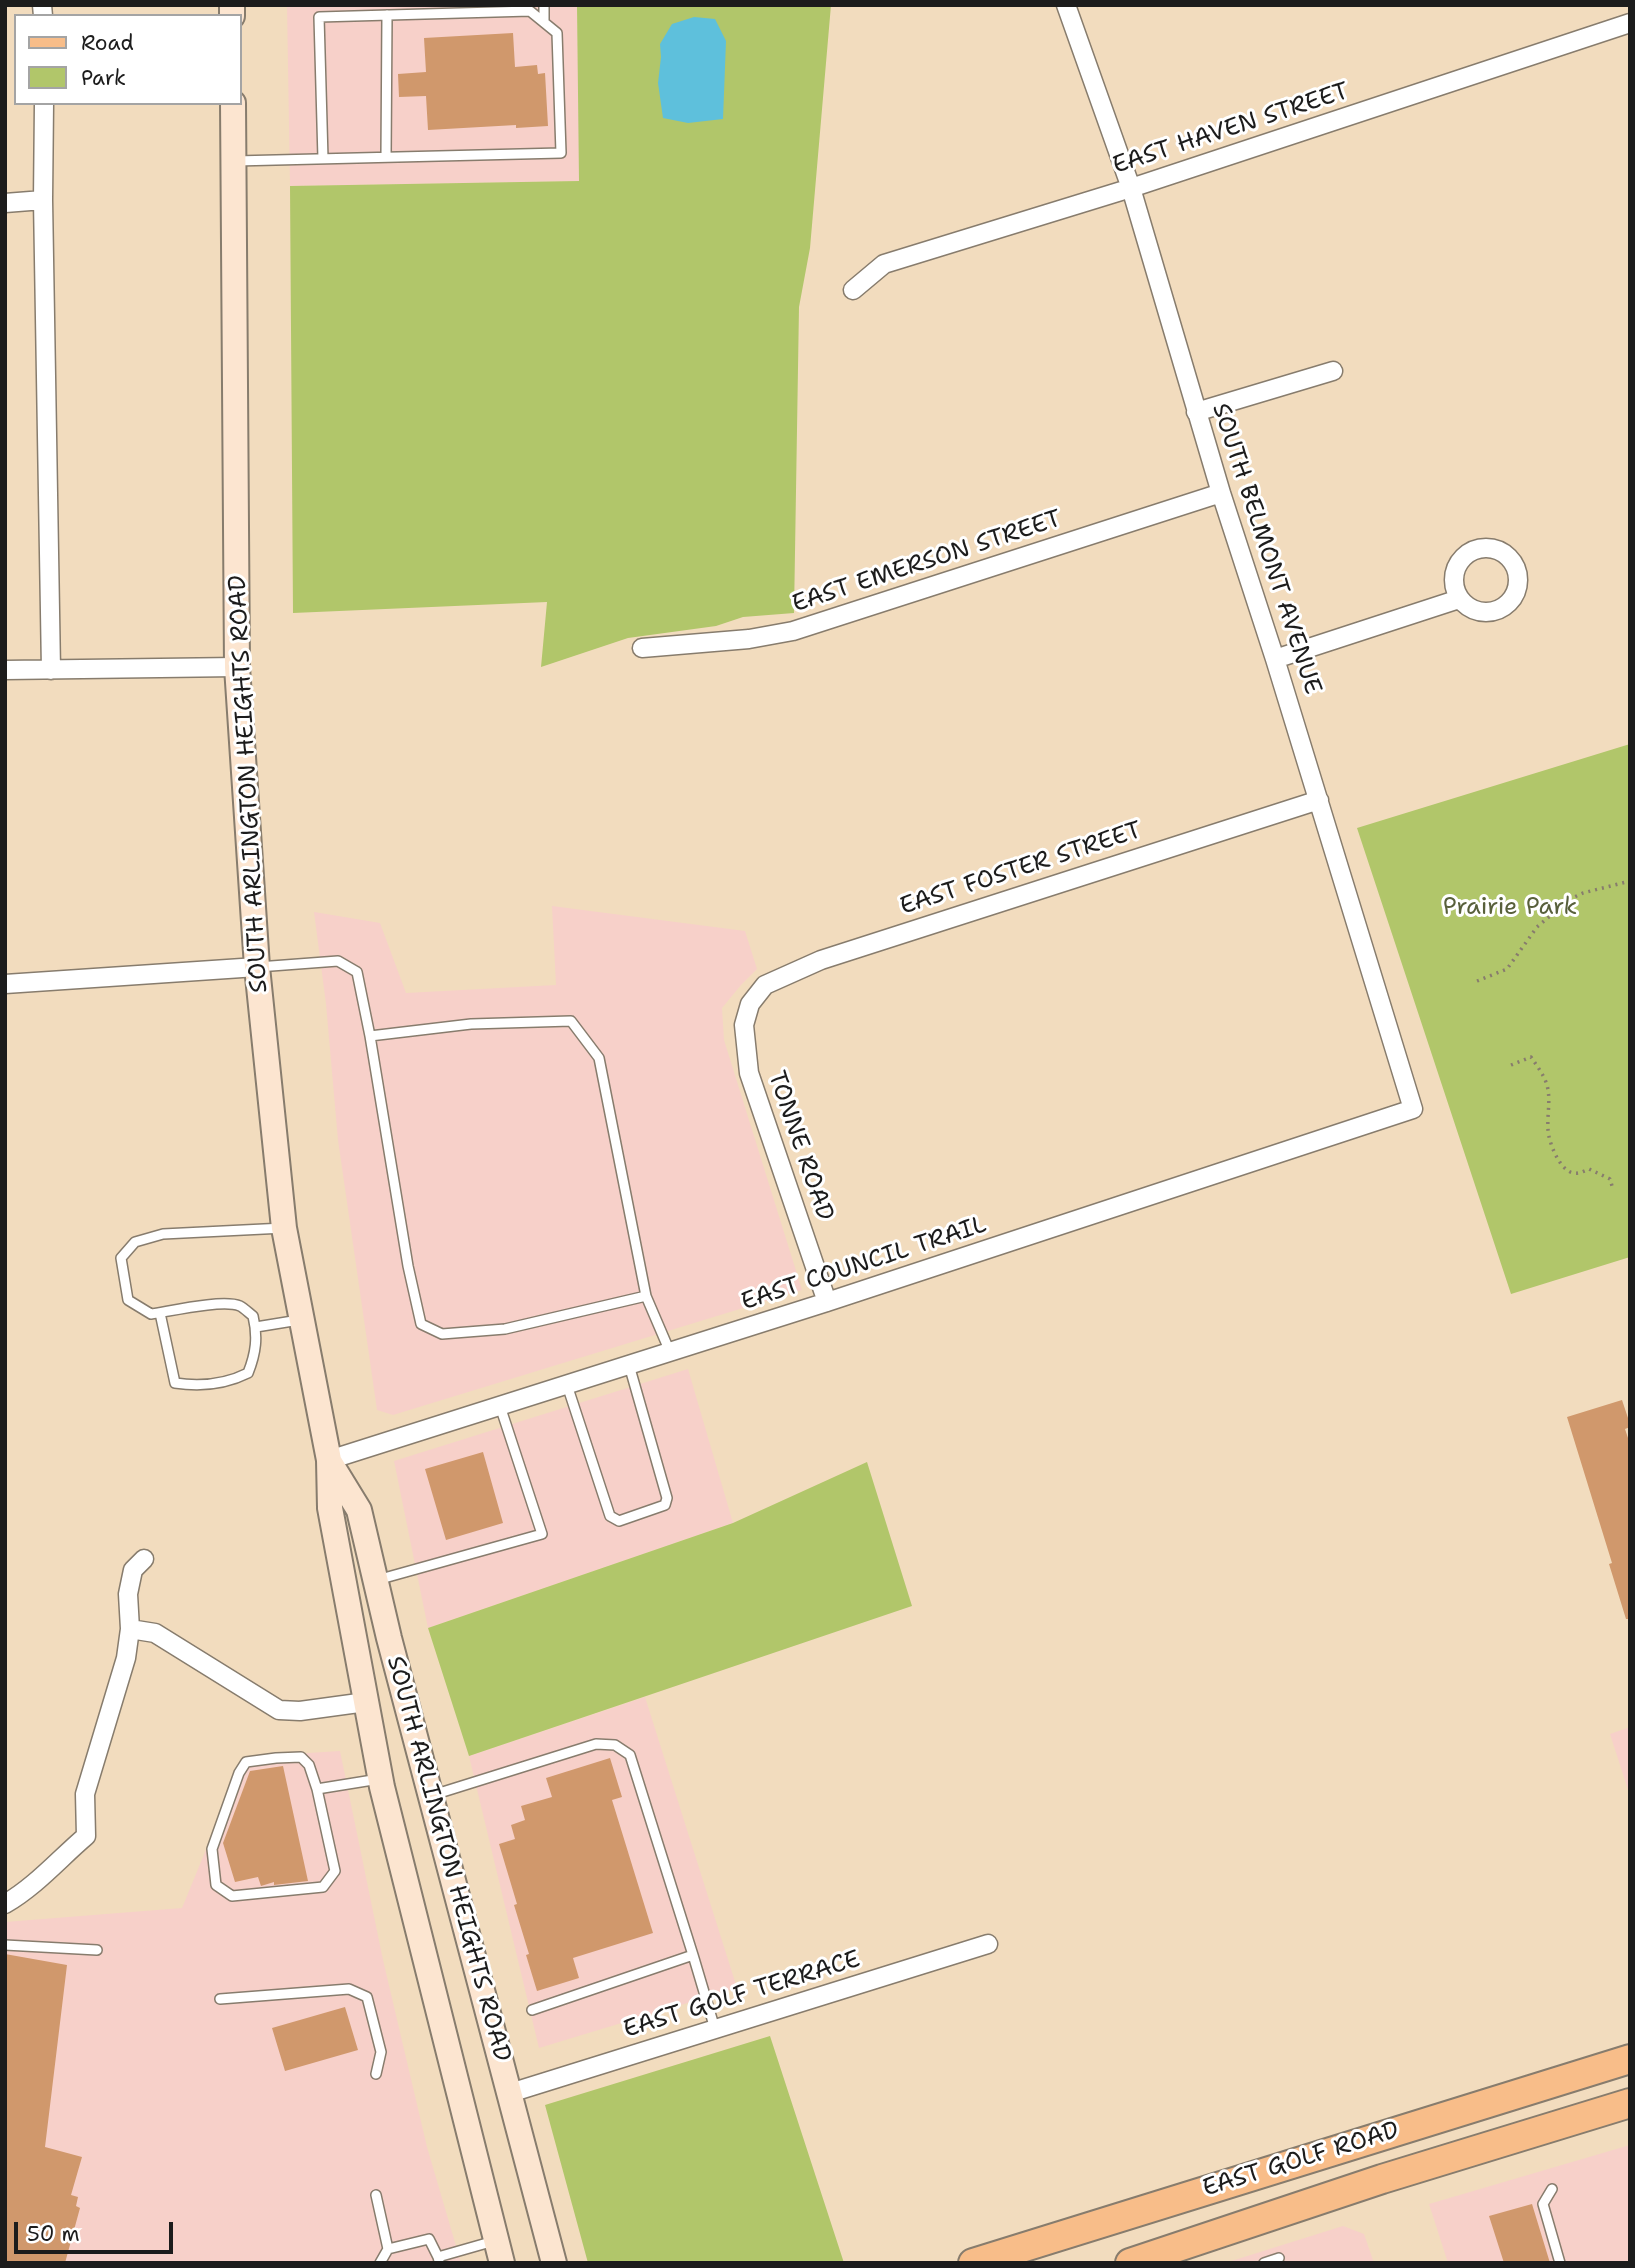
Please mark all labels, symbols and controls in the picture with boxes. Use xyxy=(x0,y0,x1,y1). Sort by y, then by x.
legend xyxy=(14,14,242,105)
text: Road xyxy=(81,29,134,57)
text: Park xyxy=(81,64,126,92)
street label: EAST HAVEN STREET xyxy=(1109,77,1353,181)
street label: SOUTH BELMONT AVENUE xyxy=(1205,400,1327,698)
street label: EAST EMERSON STREET xyxy=(789,505,1065,619)
street label: SOUTH ARLINGTON HEIGHTS ROAD xyxy=(224,574,274,994)
street label: EAST FOSTER STREET xyxy=(897,816,1145,922)
park label: Prairie Park xyxy=(1443,894,1577,922)
street label: TONNE ROAD xyxy=(761,1067,839,1225)
street label: EAST COUNCIL TRAIL xyxy=(738,1211,990,1317)
street label: SOUTH ARLINGTON HEIGHTS ROAD xyxy=(380,1653,516,2065)
street label: EAST GOLF TERRACE xyxy=(620,1945,864,2045)
street label: EAST GOLF ROAD xyxy=(1199,2116,1403,2204)
scale bar xyxy=(18,2208,177,2252)
text: 50 m xyxy=(27,2220,80,2248)

